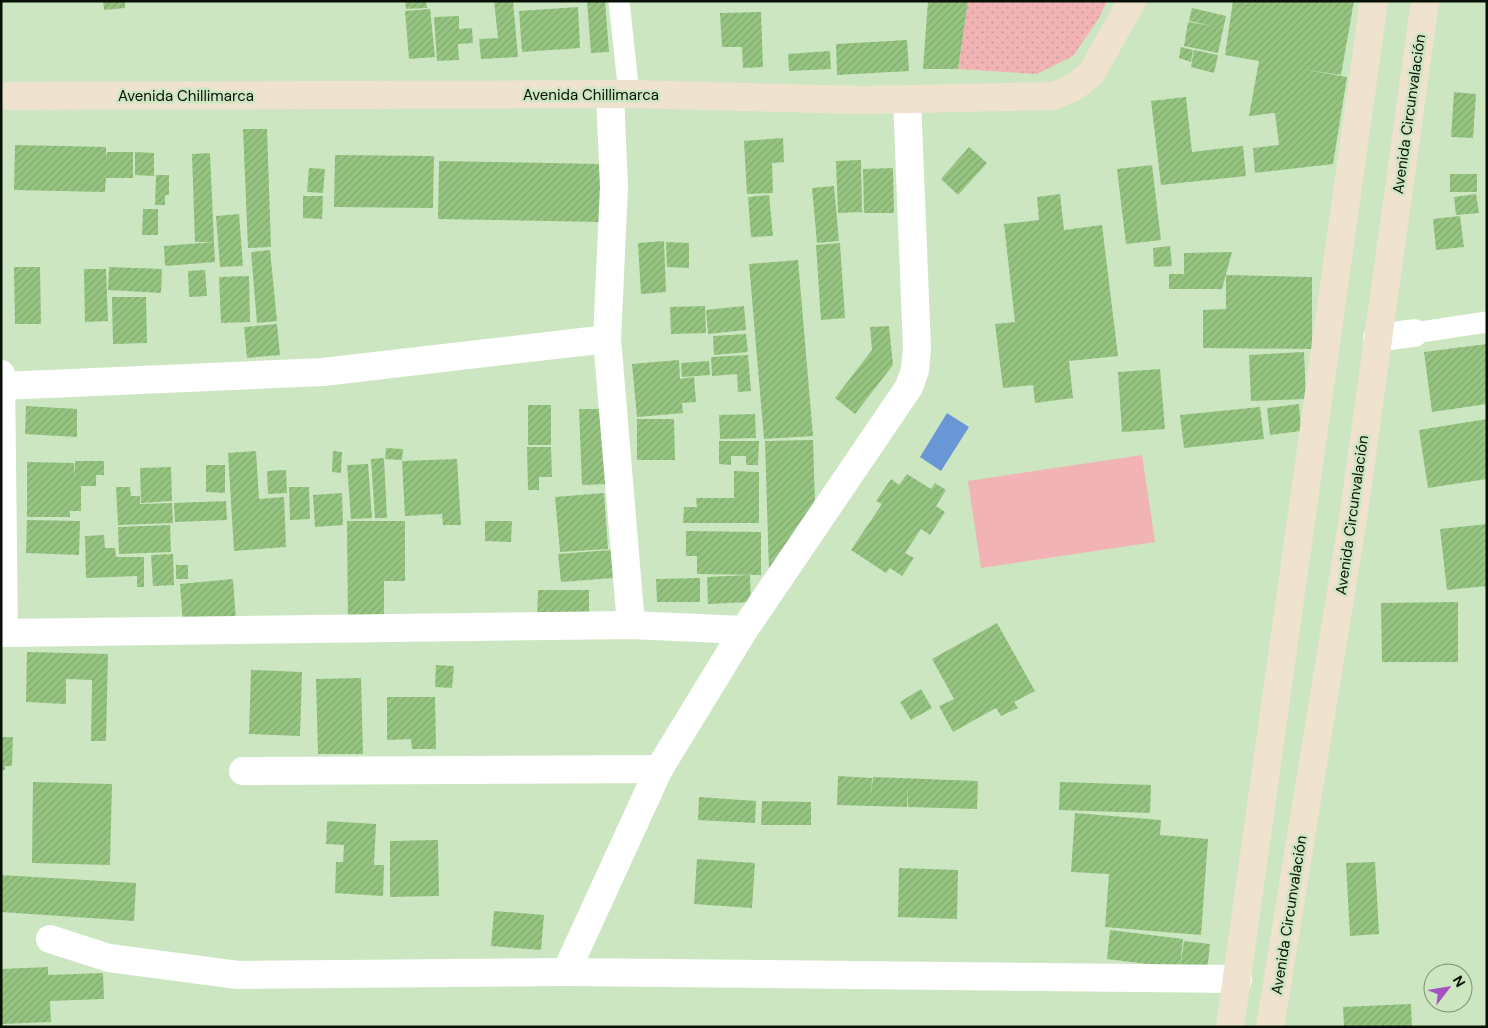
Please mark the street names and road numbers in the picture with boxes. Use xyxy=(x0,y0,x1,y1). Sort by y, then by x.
street label: Avenida Circunvalación xyxy=(1388,33,1430,195)
street label: Avenida Chillimarca xyxy=(523,85,659,105)
street label: Avenida Chillimarca xyxy=(118,86,254,106)
street label: Avenida Circunvalación xyxy=(1331,434,1373,596)
street label: Avenida Circunvalación xyxy=(1267,834,1311,996)

